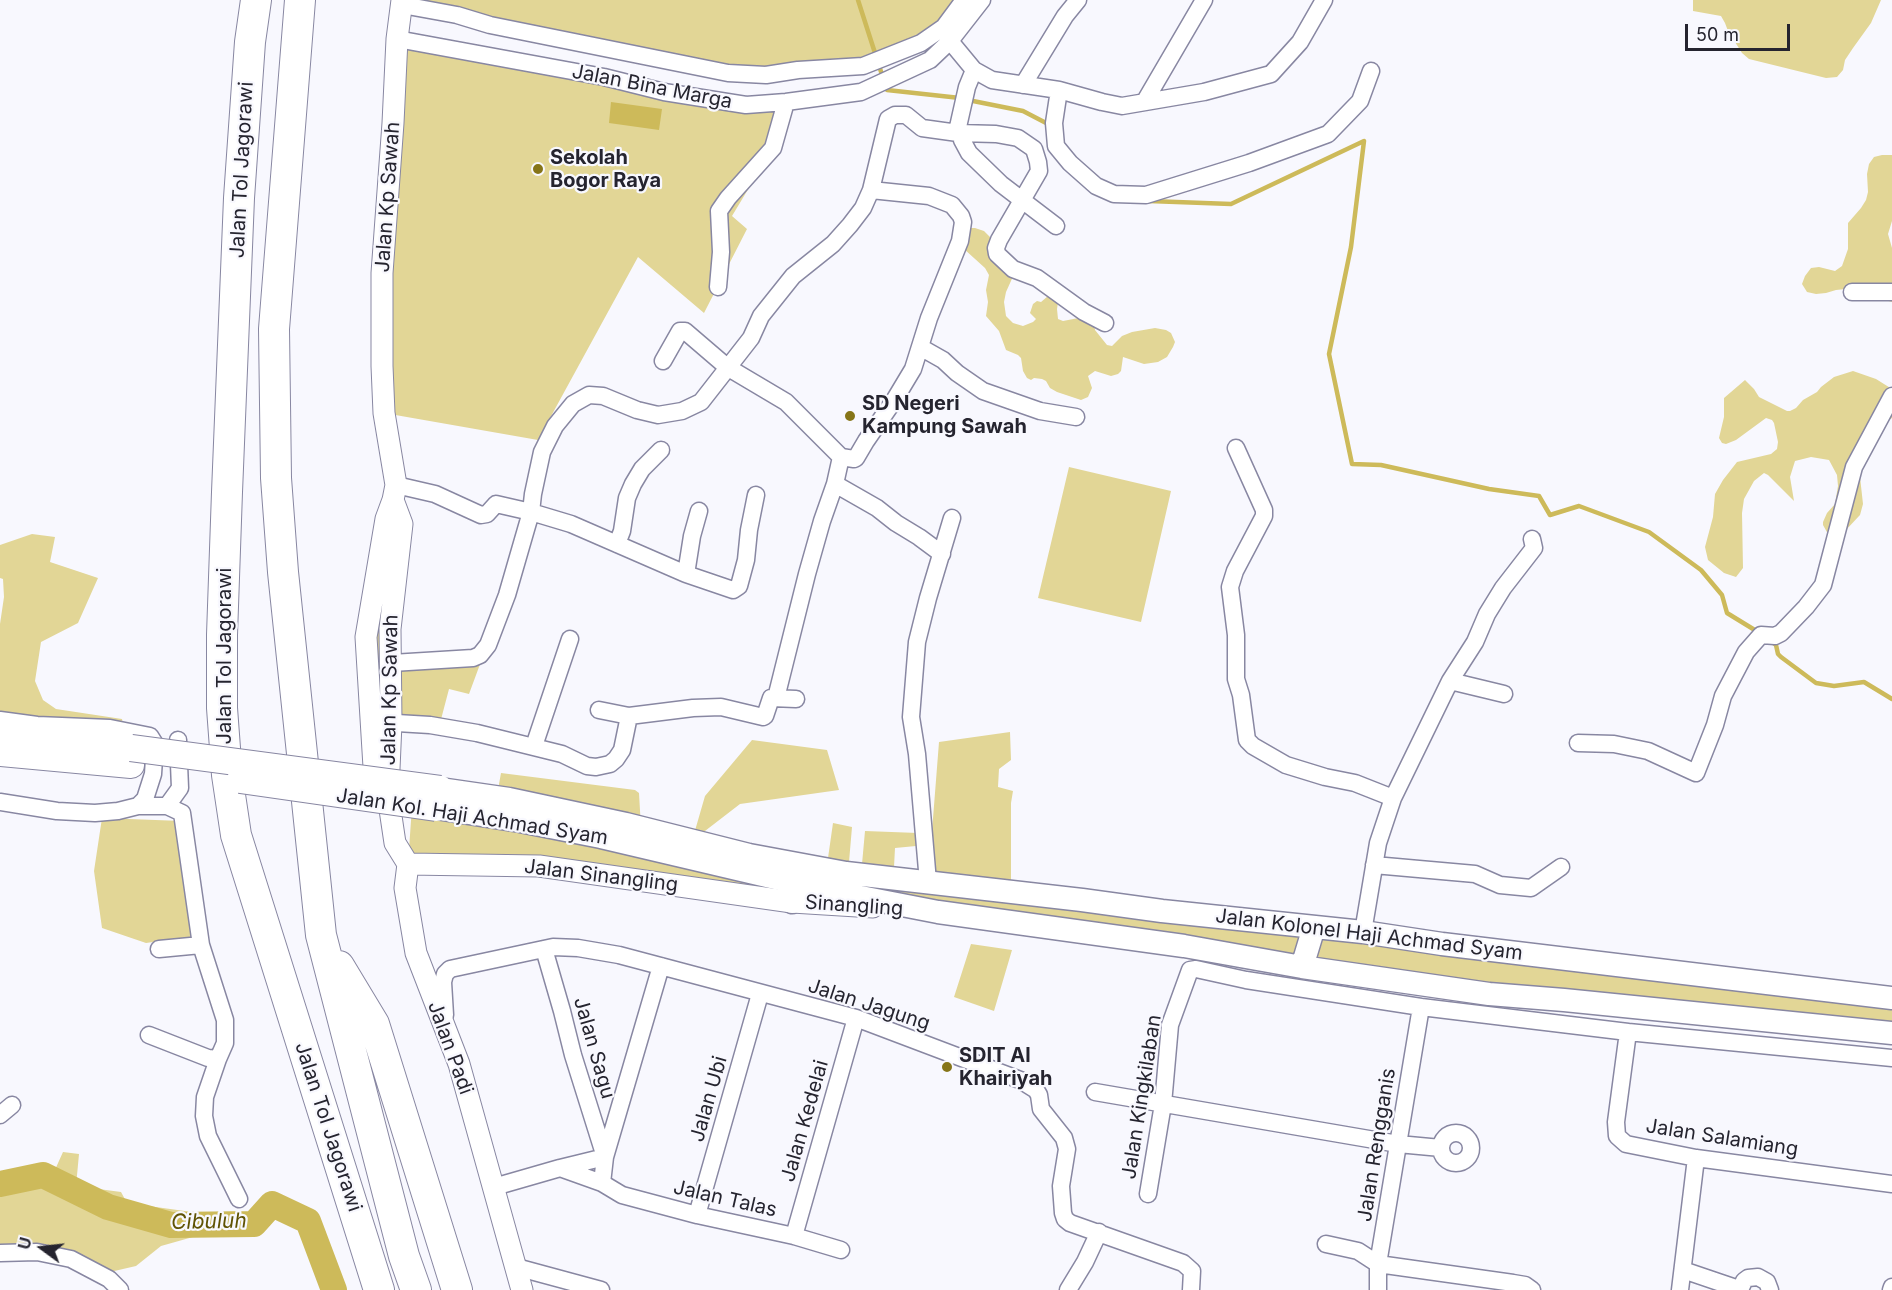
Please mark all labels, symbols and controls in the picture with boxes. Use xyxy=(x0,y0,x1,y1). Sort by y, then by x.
scale bar xyxy=(1688,12,1793,50)
text: 50 m xyxy=(1696,24,1739,45)
street label: Jalan Bina Marga xyxy=(570,60,734,114)
street label: Jalan Tol Jagorawi xyxy=(225,81,259,259)
street label: Jalan Kp Sawah xyxy=(371,121,405,273)
place label: Sekolah Bogor Raya xyxy=(550,146,661,193)
marker: Sekolah Bogor Raya xyxy=(531,162,545,176)
place label: SD Negeri Kampung Sawah xyxy=(862,392,1027,439)
marker: SD Negeri Kampung Sawah xyxy=(843,409,857,423)
street label: Jalan Tol Jagorawi xyxy=(213,568,237,744)
street label: Jalan Kp Sawah xyxy=(377,614,403,766)
street label: Jalan Kol. Haji Achmad Syam xyxy=(334,784,610,850)
street label: Jalan Sinangling xyxy=(523,855,679,897)
street label: Sinangling xyxy=(804,891,904,921)
street label: Jalan Kolonel Haji Achmad Syam xyxy=(1214,904,1524,966)
street label: Jalan Jagung xyxy=(805,974,933,1036)
street label: Jalan Sagu xyxy=(568,995,620,1101)
street label: Jalan Padi xyxy=(422,998,478,1098)
street label: Jalan Kingkilaban xyxy=(1117,1013,1167,1181)
street label: Jalan Tol Jagorawi xyxy=(289,1039,367,1215)
place label: SDIT Al Khairiyah xyxy=(959,1044,1052,1091)
street label: Jalan Ubi xyxy=(685,1053,733,1145)
street label: Jalan Kedelai xyxy=(776,1057,834,1185)
marker: SDIT Al Khairiyah xyxy=(940,1060,954,1074)
street label: Jalan Rengganis xyxy=(1353,1066,1401,1224)
street label: Jalan Salamiang xyxy=(1644,1114,1800,1162)
street label: Jalan Talas xyxy=(671,1175,779,1223)
water label: Cibuluh xyxy=(171,1209,247,1235)
north arrow xyxy=(12,1218,72,1278)
text: U xyxy=(13,1235,36,1252)

